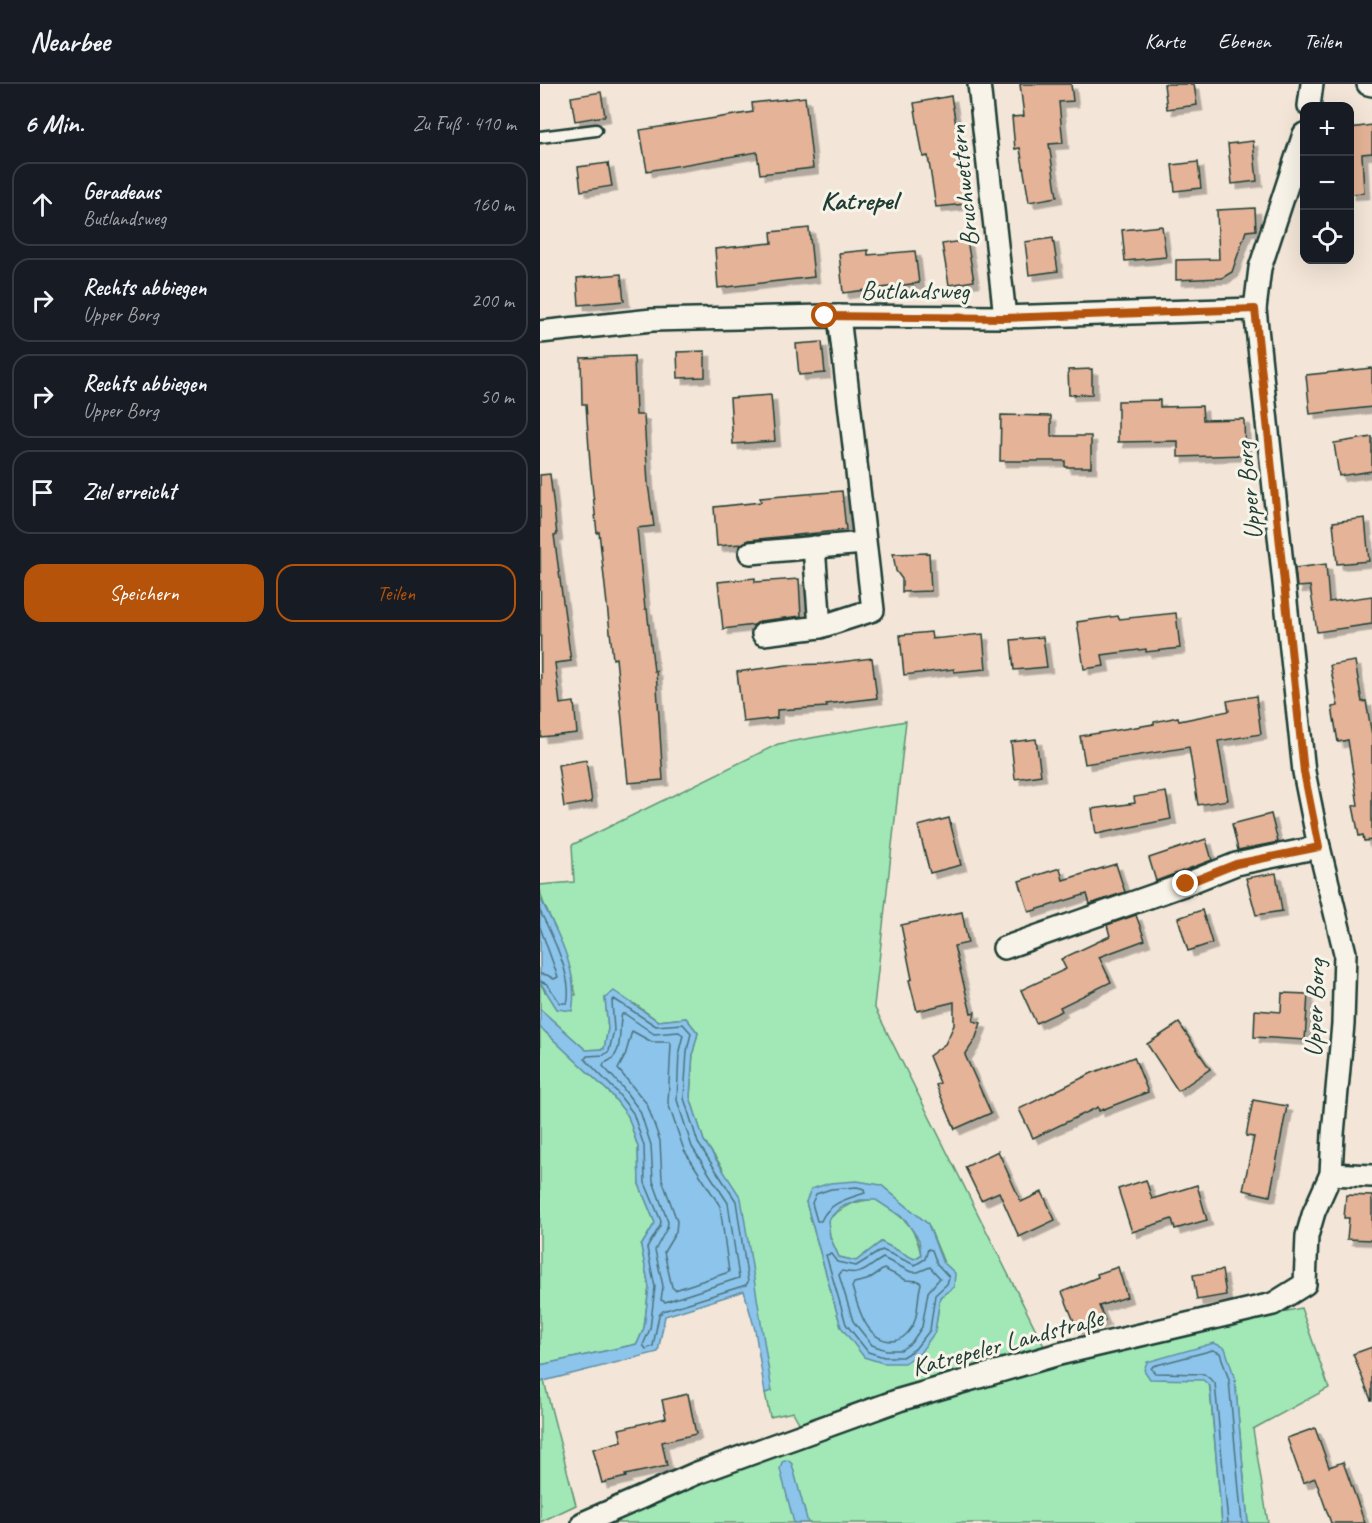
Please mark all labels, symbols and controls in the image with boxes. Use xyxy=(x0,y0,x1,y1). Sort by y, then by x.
text: Nearbee xyxy=(30,24,110,59)
text: Karte xyxy=(1145,28,1185,54)
text: Ebenen xyxy=(1218,28,1271,54)
text: Teilen xyxy=(1304,28,1342,54)
map controls xyxy=(1300,102,1354,264)
button: + xyxy=(1300,102,1354,156)
text: 6 Min. xyxy=(24,107,84,140)
text: Zu Fuß · 410 m xyxy=(413,111,516,136)
street label: Bruchwettern xyxy=(941,123,986,248)
button: − xyxy=(1300,156,1354,210)
text: Geradeaus xyxy=(83,178,160,206)
district label: Katrepel xyxy=(821,183,902,217)
icon: ahead xyxy=(26,188,59,221)
text: 160 m xyxy=(471,192,514,217)
text: Butlandsweg xyxy=(83,206,166,231)
button: locate xyxy=(1300,210,1354,264)
text: Rechts abbiegen xyxy=(83,274,206,302)
street label: Butlandsweg xyxy=(861,274,971,307)
icon: right xyxy=(26,284,59,317)
text: 200 m xyxy=(471,288,514,313)
text: Upper Borg xyxy=(83,302,158,327)
route start xyxy=(811,302,837,328)
text: Rechts abbiegen xyxy=(83,370,206,398)
icon: right xyxy=(26,380,59,413)
text: 50 m xyxy=(480,384,514,409)
text: Upper Borg xyxy=(83,398,158,423)
street label: Upper Borg xyxy=(1227,439,1270,541)
icon: arrive xyxy=(26,476,59,509)
text: Ziel erreicht xyxy=(83,478,176,506)
button: Speichern xyxy=(24,564,264,622)
button: Teilen xyxy=(276,564,516,622)
route end xyxy=(1172,870,1198,896)
street label: Upper Borg xyxy=(1296,957,1333,1057)
street label: Katrepeler Landstraße xyxy=(908,1300,1109,1384)

